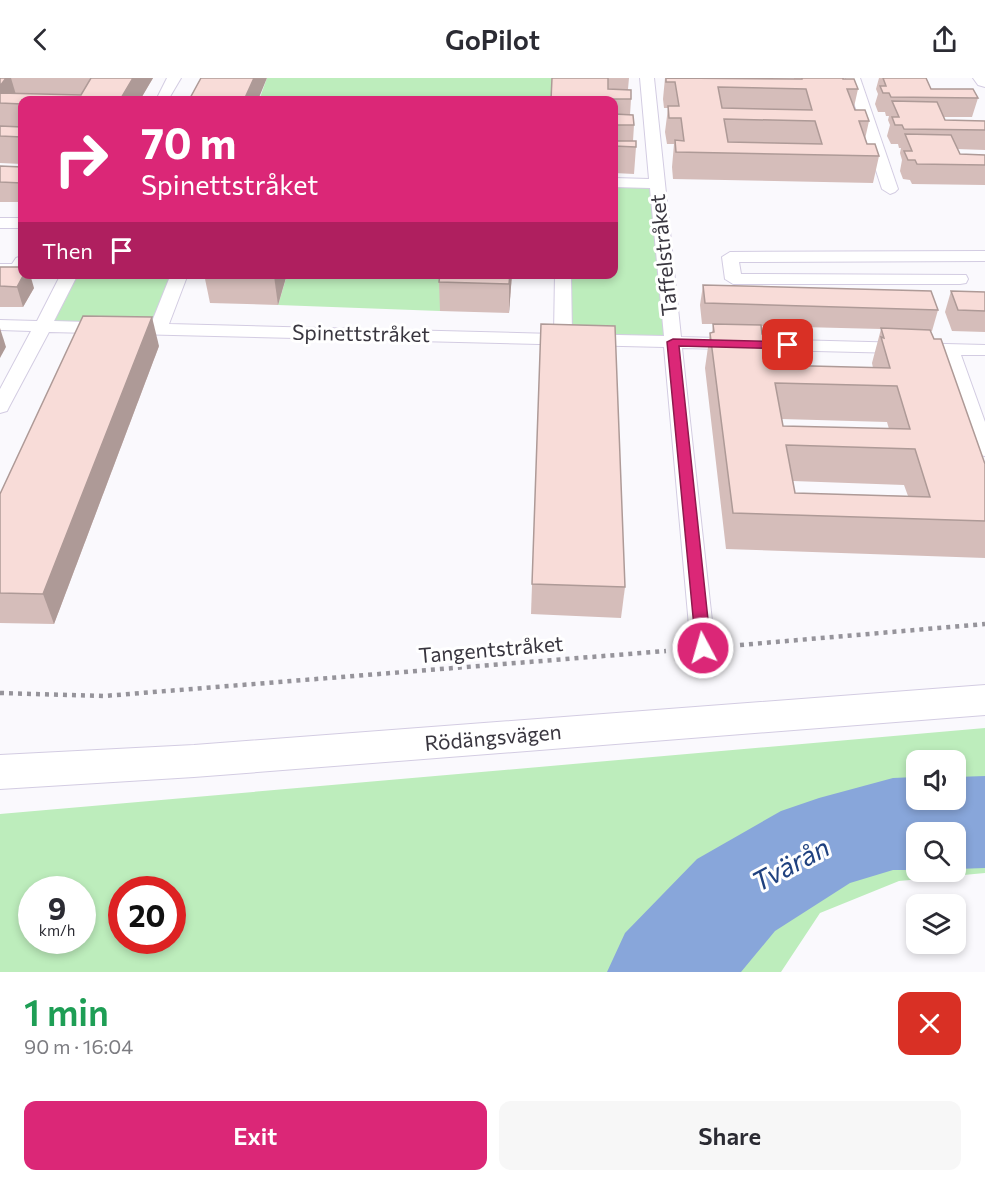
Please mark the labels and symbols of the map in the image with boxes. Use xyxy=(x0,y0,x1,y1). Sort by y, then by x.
street label: Taffelstråket xyxy=(644,193,681,317)
street label: Spinettstråket xyxy=(292,319,430,346)
pin xyxy=(762,319,813,370)
position arrow xyxy=(671,616,735,680)
street label: Tangentstråket xyxy=(417,630,564,667)
street label: Rödängsvägen xyxy=(423,718,562,755)
water label: Tvärån xyxy=(746,830,835,898)
speed limit sign: 20 xyxy=(108,876,186,954)

